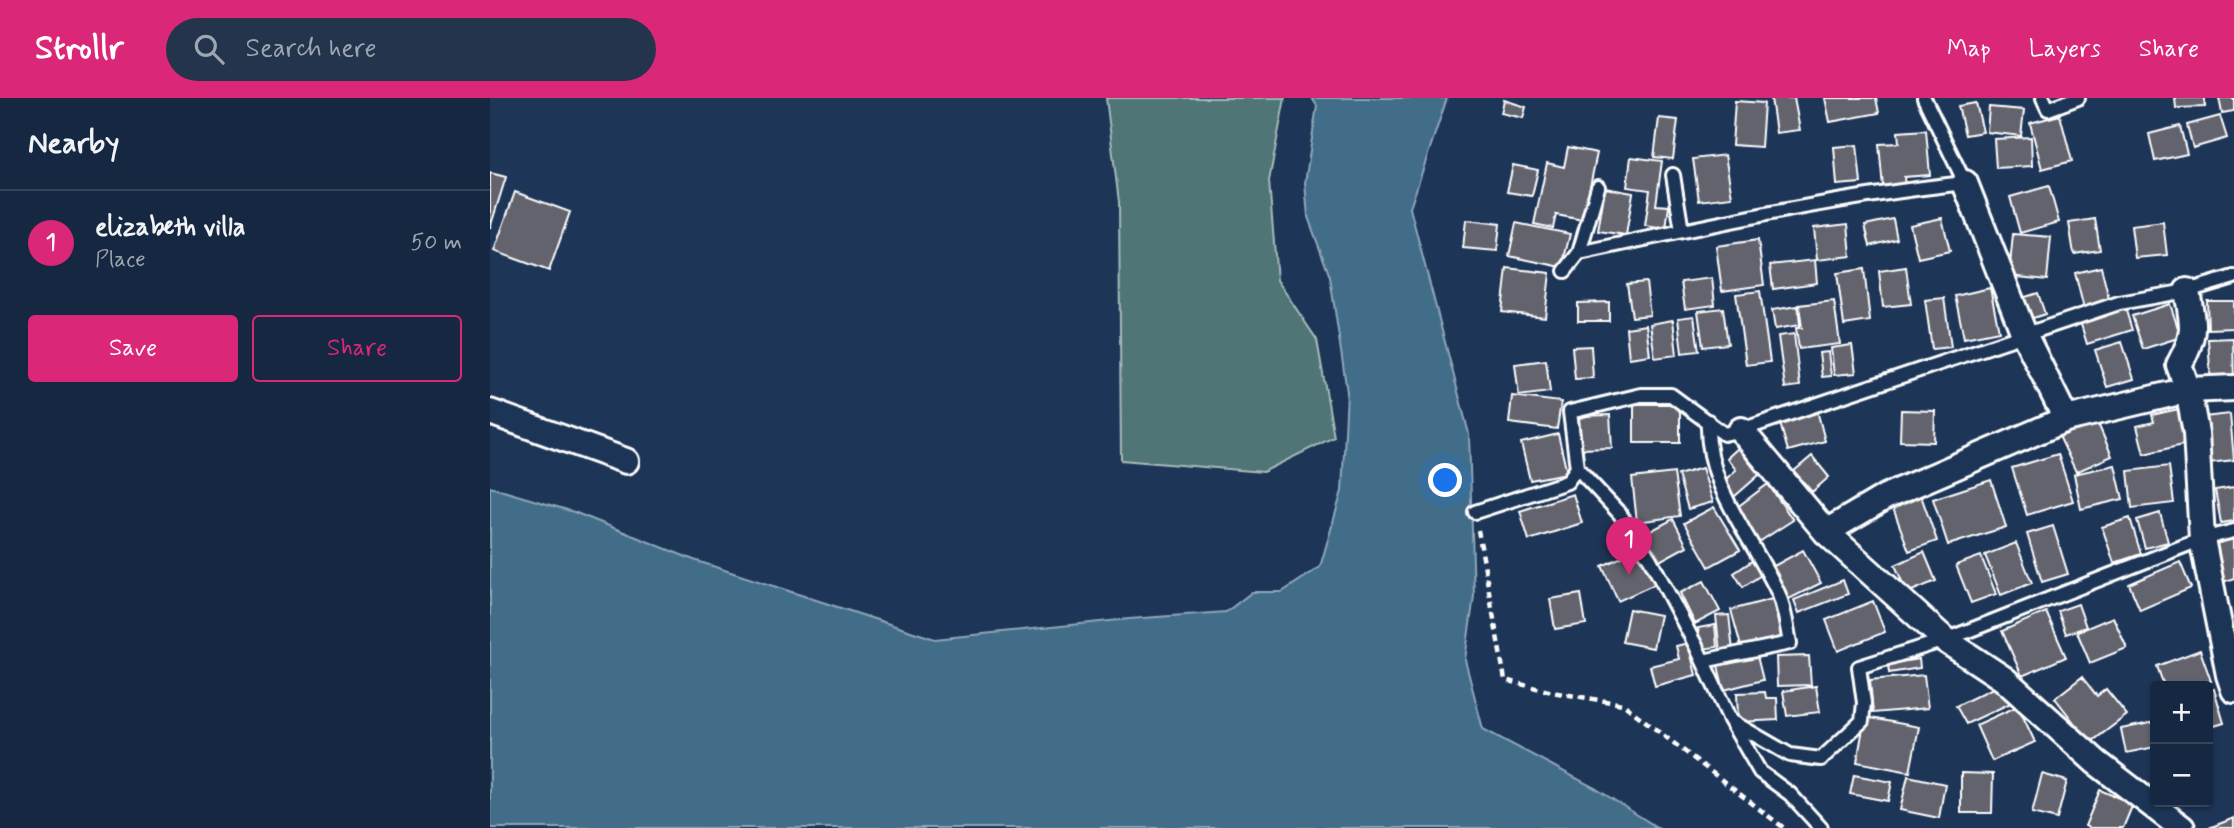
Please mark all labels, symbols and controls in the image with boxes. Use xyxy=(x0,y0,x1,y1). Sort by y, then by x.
search box xyxy=(166,18,656,81)
text: Strollr xyxy=(35,27,124,71)
icon: search xyxy=(190,30,228,68)
text: Search here xyxy=(246,32,377,66)
text: Map xyxy=(1947,34,1991,65)
text: Layers xyxy=(2029,34,2101,65)
text: Share xyxy=(2139,34,2199,65)
text: Nearby xyxy=(28,124,119,163)
text: elizabeth villa xyxy=(95,211,245,245)
text: 1 xyxy=(46,228,56,258)
text: 50 m xyxy=(411,228,462,258)
text: Place xyxy=(95,245,146,275)
button: Save xyxy=(28,315,238,382)
button: Share xyxy=(252,315,462,382)
your location xyxy=(1428,463,1462,497)
pin: 1 xyxy=(1606,517,1652,575)
map controls xyxy=(2150,681,2213,807)
button: + xyxy=(2150,681,2213,744)
button: − xyxy=(2150,744,2213,807)

